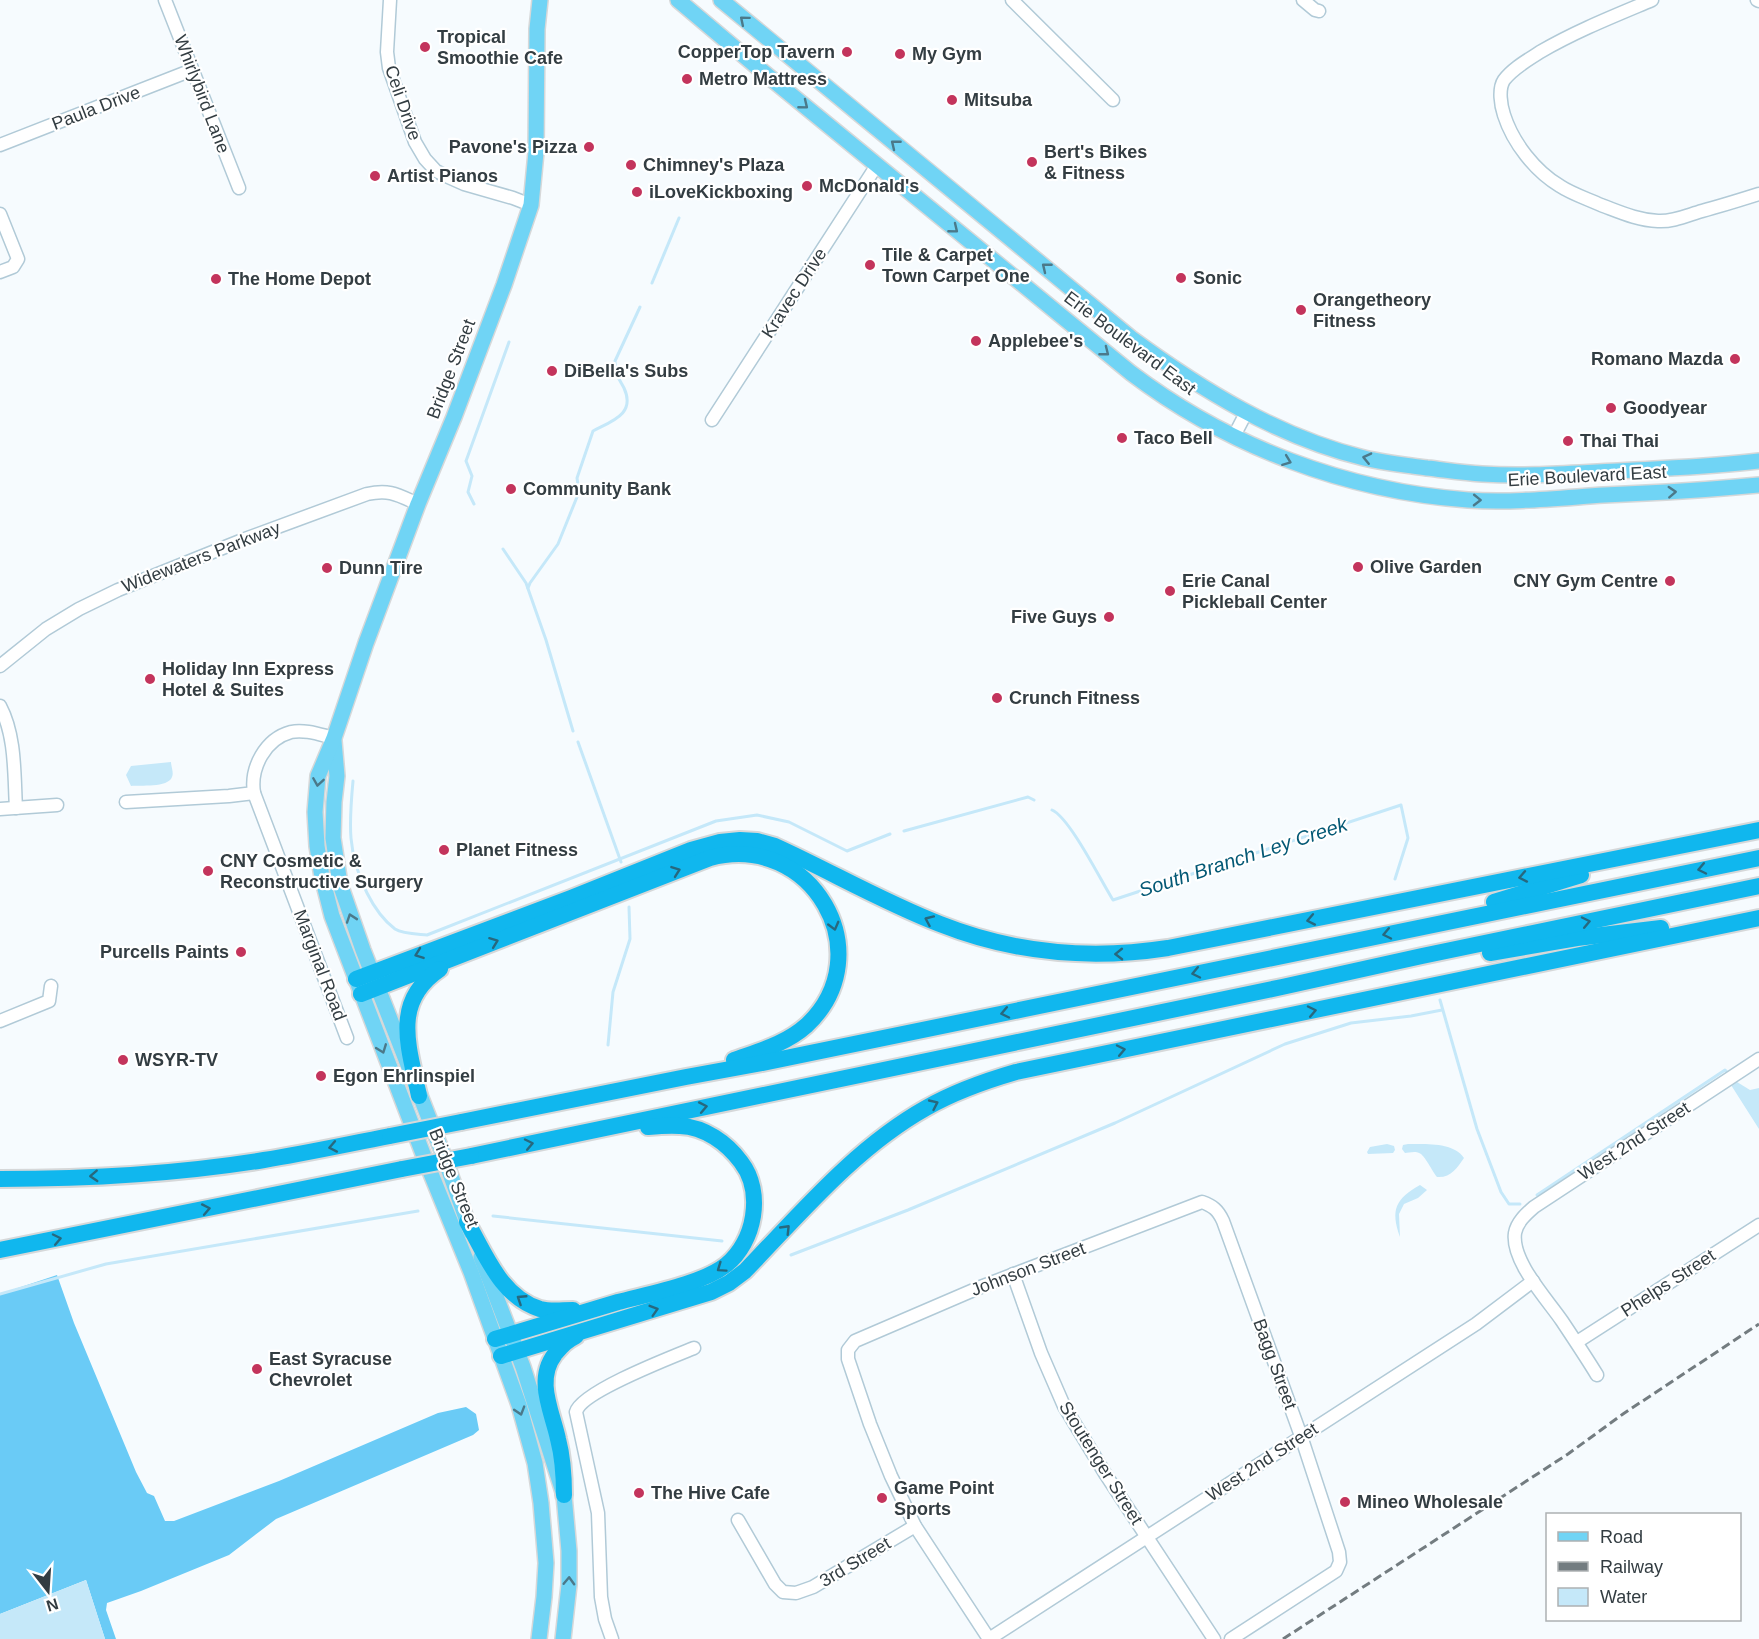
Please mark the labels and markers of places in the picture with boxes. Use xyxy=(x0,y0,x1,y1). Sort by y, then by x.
place label: Tropical Smoothie Cafe xyxy=(437,27,563,68)
marker: Tropical Smoothie Cafe xyxy=(418,40,432,54)
place label: CopperTop Tavern xyxy=(678,42,835,62)
place label: My Gym xyxy=(912,44,982,64)
marker: CopperTop Tavern xyxy=(840,45,854,59)
marker: My Gym xyxy=(893,47,907,61)
place label: Metro Mattress xyxy=(699,69,827,89)
marker: Metro Mattress xyxy=(680,72,694,86)
place label: Mitsuba xyxy=(964,90,1033,110)
marker: Mitsuba xyxy=(945,93,959,107)
place label: Pavone's Pizza xyxy=(449,137,578,157)
marker: Pavone's Pizza xyxy=(582,140,596,154)
place label: Bert's Bikes & Fitness xyxy=(1044,142,1147,183)
place label: Chimney's Plaza xyxy=(643,155,785,175)
marker: Bert's Bikes & Fitness xyxy=(1025,155,1039,169)
marker: Chimney's Plaza xyxy=(624,158,638,172)
place label: Artist Pianos xyxy=(387,166,498,186)
marker: Artist Pianos xyxy=(368,169,382,183)
place label: McDonald's xyxy=(819,176,919,196)
marker: McDonald's xyxy=(800,179,814,193)
place label: iLoveKickboxing xyxy=(649,182,793,202)
marker: iLoveKickboxing xyxy=(630,185,644,199)
place label: Tile & Carpet Town Carpet One xyxy=(882,245,1030,286)
marker: Tile & Carpet Town Carpet One xyxy=(863,258,877,272)
place label: Sonic xyxy=(1193,268,1242,288)
place label: The Home Depot xyxy=(228,269,371,289)
marker: Sonic xyxy=(1174,271,1188,285)
marker: The Home Depot xyxy=(209,272,223,286)
place label: Orangetheory Fitness xyxy=(1313,290,1431,331)
marker: Orangetheory Fitness xyxy=(1294,303,1308,317)
place label: Applebee's xyxy=(988,331,1083,351)
marker: Applebee's xyxy=(969,334,983,348)
place label: Romano Mazda xyxy=(1591,349,1724,369)
marker: Romano Mazda xyxy=(1728,352,1742,366)
place label: DiBella's Subs xyxy=(564,361,688,381)
marker: DiBella's Subs xyxy=(545,364,559,378)
place label: Goodyear xyxy=(1623,398,1707,418)
marker: Goodyear xyxy=(1604,401,1618,415)
place label: Taco Bell xyxy=(1134,428,1213,448)
marker: Taco Bell xyxy=(1115,431,1129,445)
place label: Thai Thai xyxy=(1580,431,1659,451)
marker: Thai Thai xyxy=(1561,434,1575,448)
place label: Community Bank xyxy=(523,479,672,499)
marker: Community Bank xyxy=(504,482,518,496)
place label: Olive Garden xyxy=(1370,557,1482,577)
place label: Dunn Tire xyxy=(339,558,423,578)
marker: Olive Garden xyxy=(1351,560,1365,574)
marker: Dunn Tire xyxy=(320,561,334,575)
place label: Erie Canal Pickleball Center xyxy=(1182,571,1327,612)
place label: CNY Gym Centre xyxy=(1513,571,1658,591)
marker: CNY Gym Centre xyxy=(1663,574,1677,588)
marker: Erie Canal Pickleball Center xyxy=(1163,584,1177,598)
place label: Five Guys xyxy=(1011,607,1097,627)
marker: Five Guys xyxy=(1102,610,1116,624)
place label: Holiday Inn Express Hotel & Suites xyxy=(162,659,334,700)
marker: Holiday Inn Express Hotel & Suites xyxy=(143,672,157,686)
place label: Crunch Fitness xyxy=(1009,688,1140,708)
marker: Crunch Fitness xyxy=(990,691,1004,705)
place label: Planet Fitness xyxy=(456,840,578,860)
marker: Planet Fitness xyxy=(437,843,451,857)
place label: CNY Cosmetic & Reconstructive Surgery xyxy=(220,851,423,892)
marker: CNY Cosmetic & Reconstructive Surgery xyxy=(201,864,215,878)
place label: Purcells Paints xyxy=(100,942,229,962)
marker: Purcells Paints xyxy=(234,945,248,959)
place label: WSYR-TV xyxy=(135,1050,218,1070)
marker: WSYR-TV xyxy=(116,1053,130,1067)
place label: Egon Ehrlinspiel xyxy=(333,1066,475,1086)
marker: Egon Ehrlinspiel xyxy=(314,1069,328,1083)
place label: East Syracuse Chevrolet xyxy=(269,1349,392,1390)
marker: East Syracuse Chevrolet xyxy=(250,1362,264,1376)
place label: Game Point Sports xyxy=(894,1478,994,1519)
place label: The Hive Cafe xyxy=(651,1483,770,1503)
marker: The Hive Cafe xyxy=(632,1486,646,1500)
marker: Game Point Sports xyxy=(875,1491,889,1505)
place label: Mineo Wholesale xyxy=(1357,1492,1503,1512)
marker: Mineo Wholesale xyxy=(1338,1495,1352,1509)

